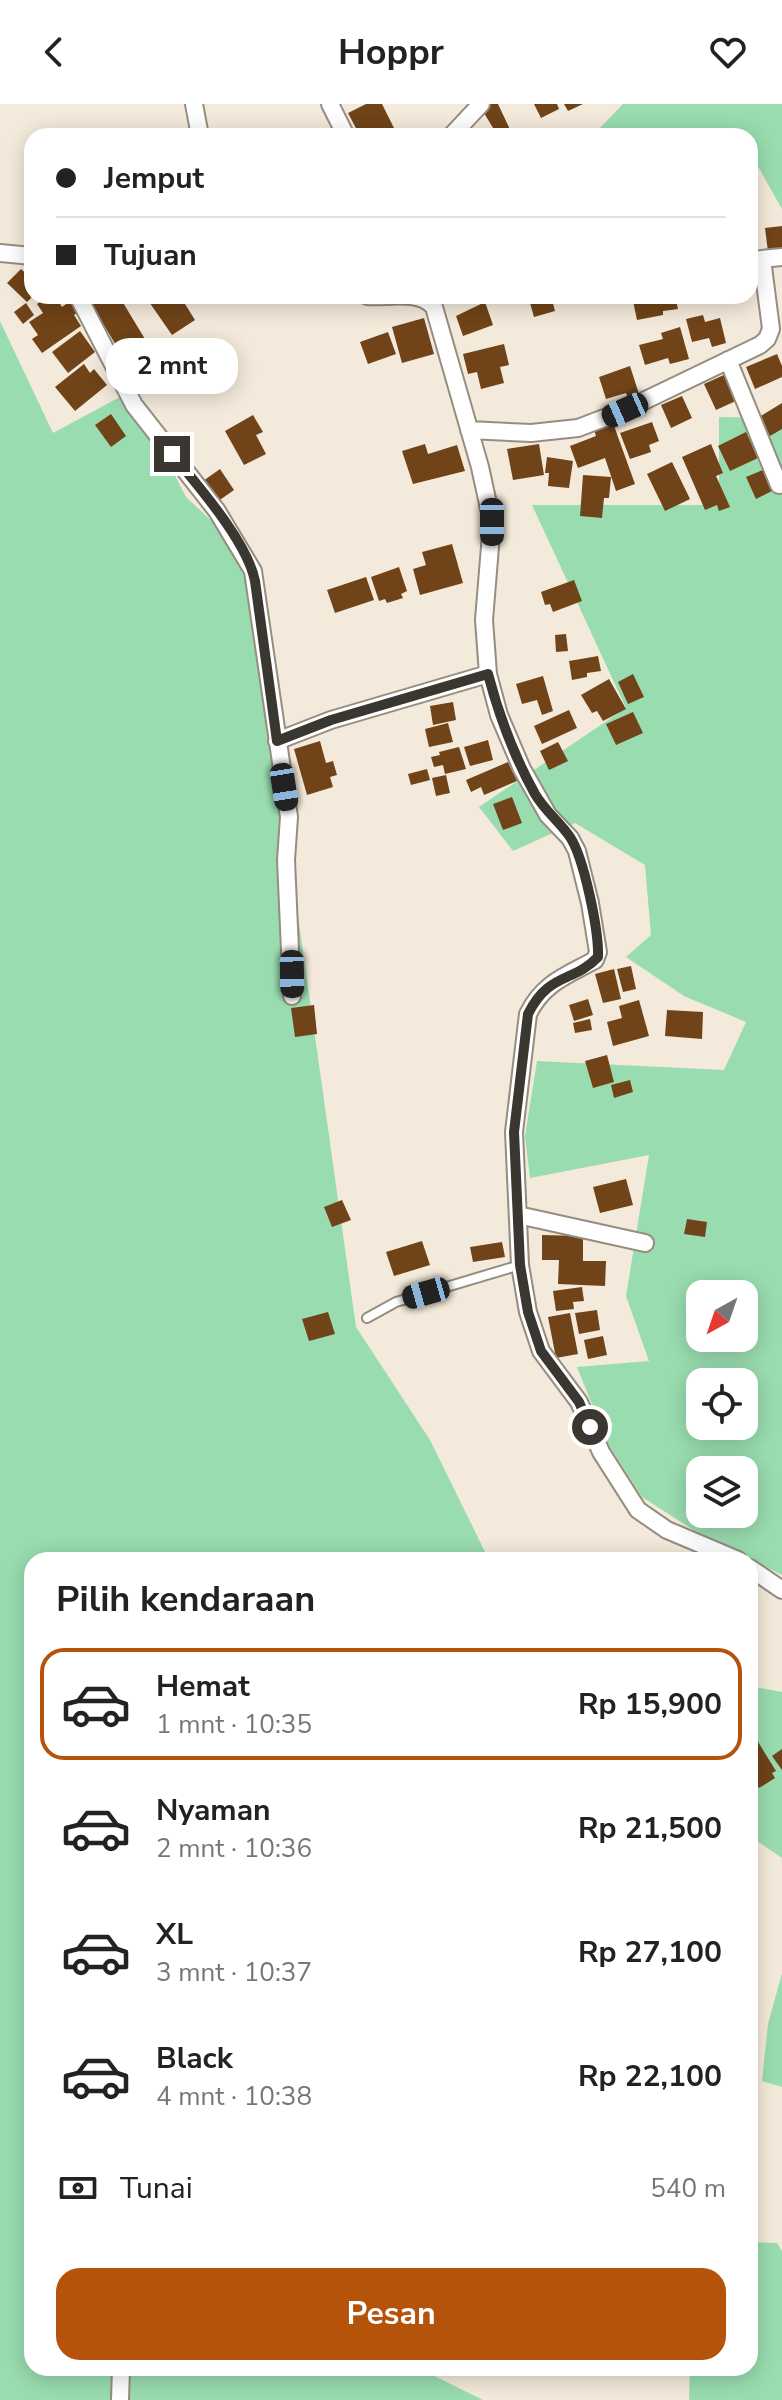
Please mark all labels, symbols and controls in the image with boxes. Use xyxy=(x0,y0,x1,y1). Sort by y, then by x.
text: Hoppr xyxy=(338,28,444,77)
icon: back xyxy=(32,30,76,74)
icon: heart xyxy=(706,30,750,74)
text: Jemput xyxy=(104,158,204,199)
text: Tujuan xyxy=(104,235,197,276)
callout: 2 mnt xyxy=(106,338,238,394)
text: 2 mnt xyxy=(137,348,207,383)
car xyxy=(598,389,652,431)
route end xyxy=(154,436,190,472)
car xyxy=(480,498,504,546)
car xyxy=(268,761,300,813)
car xyxy=(280,950,304,998)
car xyxy=(400,1275,452,1311)
north arrow xyxy=(686,1280,758,1352)
map controls xyxy=(686,1280,758,1528)
button: locate xyxy=(686,1368,758,1440)
route start xyxy=(572,1409,608,1445)
button: layers xyxy=(686,1456,758,1528)
text: Pilih kendaraan xyxy=(56,1575,315,1624)
text: Hemat xyxy=(156,1666,250,1707)
icon: car xyxy=(60,1668,132,1740)
text: Rp 15,900 xyxy=(578,1684,722,1725)
text: 1 mnt · 10:35 xyxy=(156,1707,312,1742)
text: Nyaman xyxy=(156,1790,271,1831)
icon: car xyxy=(60,1792,132,1864)
text: Rp 21,500 xyxy=(578,1808,722,1849)
text: 2 mnt · 10:36 xyxy=(156,1831,312,1866)
text: XL xyxy=(156,1914,193,1955)
icon: car xyxy=(60,1916,132,1988)
text: Rp 27,100 xyxy=(578,1932,722,1973)
text: 3 mnt · 10:37 xyxy=(156,1955,312,1990)
text: Black xyxy=(156,2038,233,2079)
icon: car xyxy=(60,2040,132,2112)
text: Rp 22,100 xyxy=(578,2056,722,2097)
text: 4 mnt · 10:38 xyxy=(156,2079,312,2114)
icon: cash xyxy=(56,2166,100,2210)
text: Tunai xyxy=(120,2168,193,2209)
text: 540 m xyxy=(650,2171,726,2206)
button: Pesan xyxy=(56,2268,726,2360)

